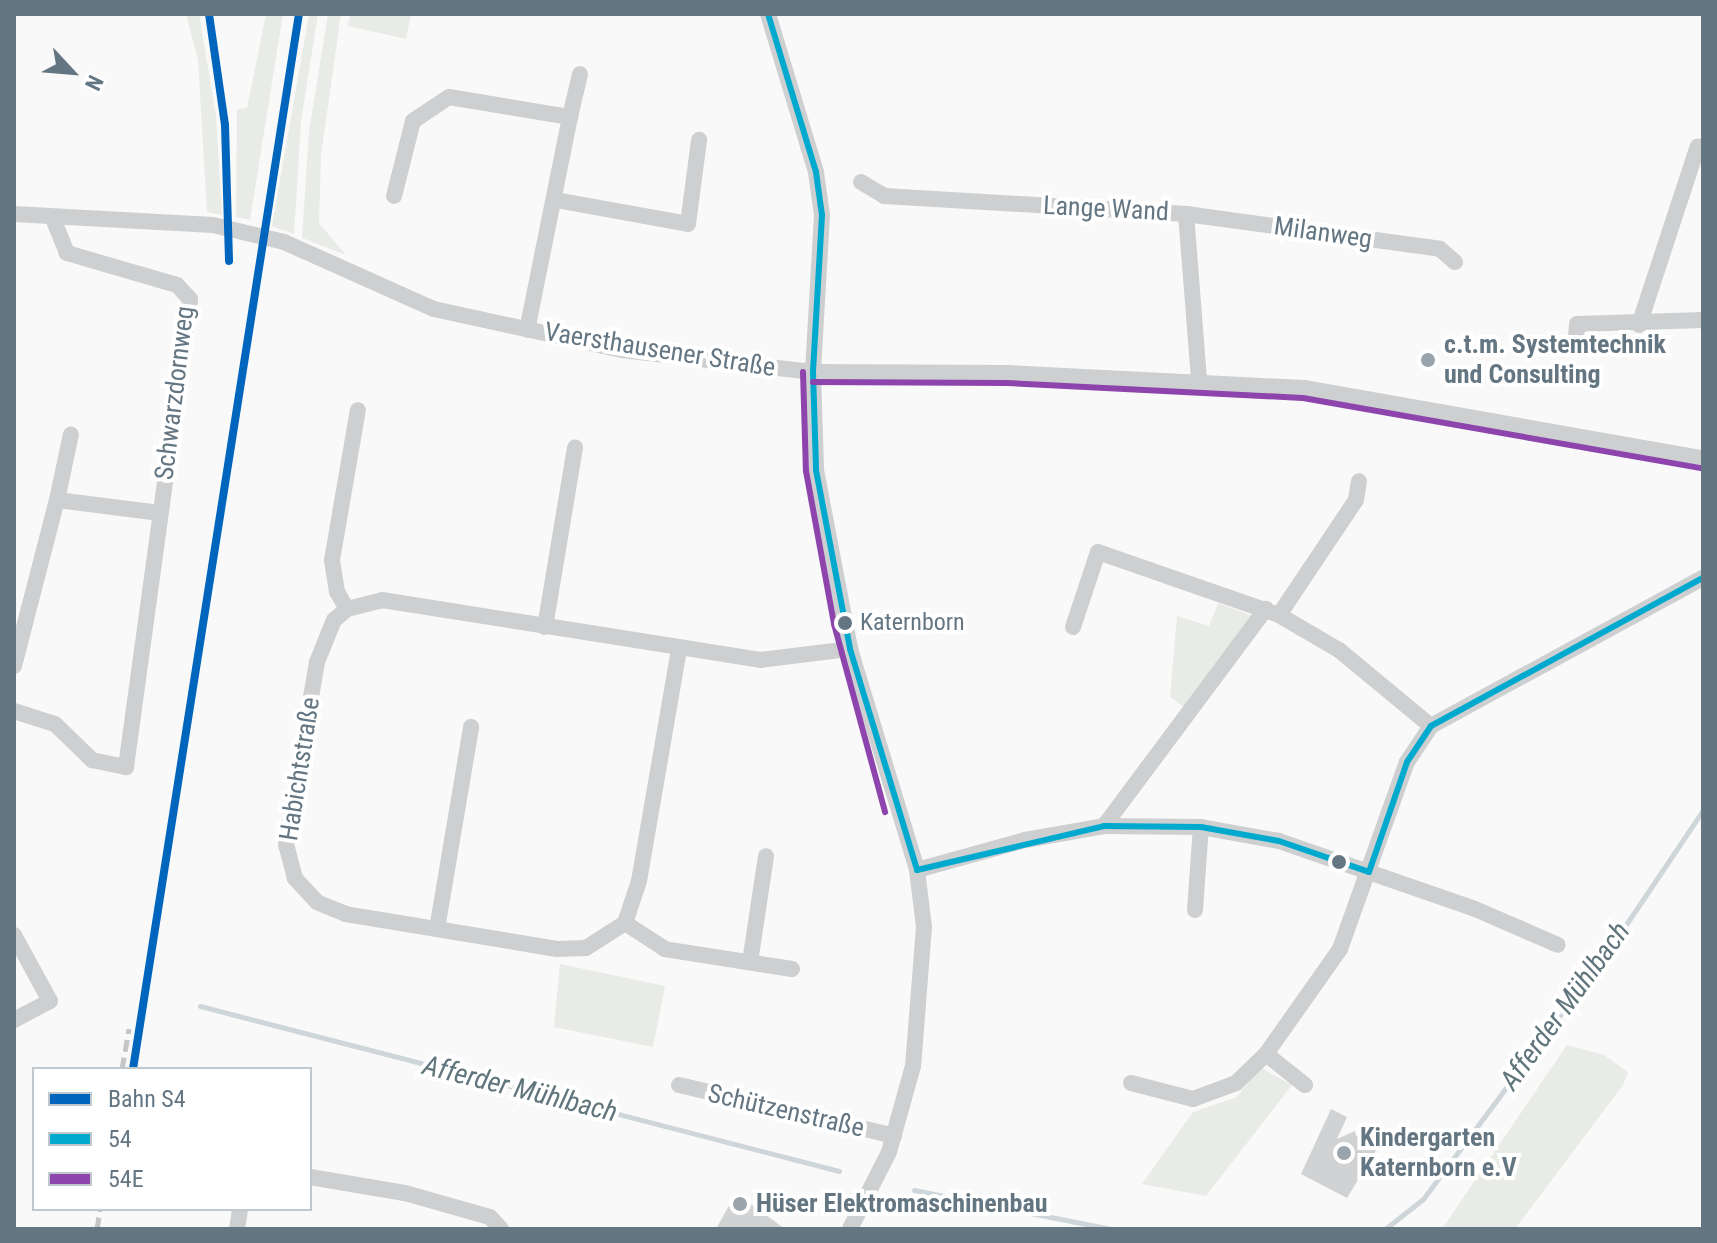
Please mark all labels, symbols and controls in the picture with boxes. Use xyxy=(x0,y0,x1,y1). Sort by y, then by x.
north arrow xyxy=(32,32,112,112)
text: N xyxy=(80,71,108,94)
street label: Lange Wand xyxy=(1042,190,1170,228)
street label: Milanweg xyxy=(1272,211,1374,255)
street label: Schwarzdornweg xyxy=(149,304,201,482)
street label: Vaersthausener Straße xyxy=(542,316,778,384)
place label: c.t.m. Systemtechnik und Consulting xyxy=(1444,329,1666,390)
marker: c.t.m. Systemtechnik und Consulting xyxy=(1419,351,1437,369)
place label: Katernborn xyxy=(860,609,965,637)
marker: Katernborn xyxy=(837,615,853,631)
street label: Habichtstraße xyxy=(273,695,327,843)
unlabelled marker xyxy=(1331,854,1347,870)
water label: Afferder Mühlbach xyxy=(1493,916,1637,1096)
water label: Afferder Mühlbach xyxy=(419,1049,621,1129)
legend xyxy=(32,1067,312,1211)
street label: Schützenstraße xyxy=(705,1078,867,1144)
text: Bahn S4 xyxy=(108,1085,186,1113)
place label: Kindergarten Katernborn e.V xyxy=(1360,1122,1517,1184)
text: 54 xyxy=(108,1125,132,1153)
marker: Kindergarten Katernborn e.V xyxy=(1335,1144,1353,1162)
text: 54E xyxy=(108,1165,144,1193)
place label: Hüser Elektromaschinenbau xyxy=(756,1188,1047,1220)
marker: Hüser Elektromaschinenbau xyxy=(731,1195,749,1213)

